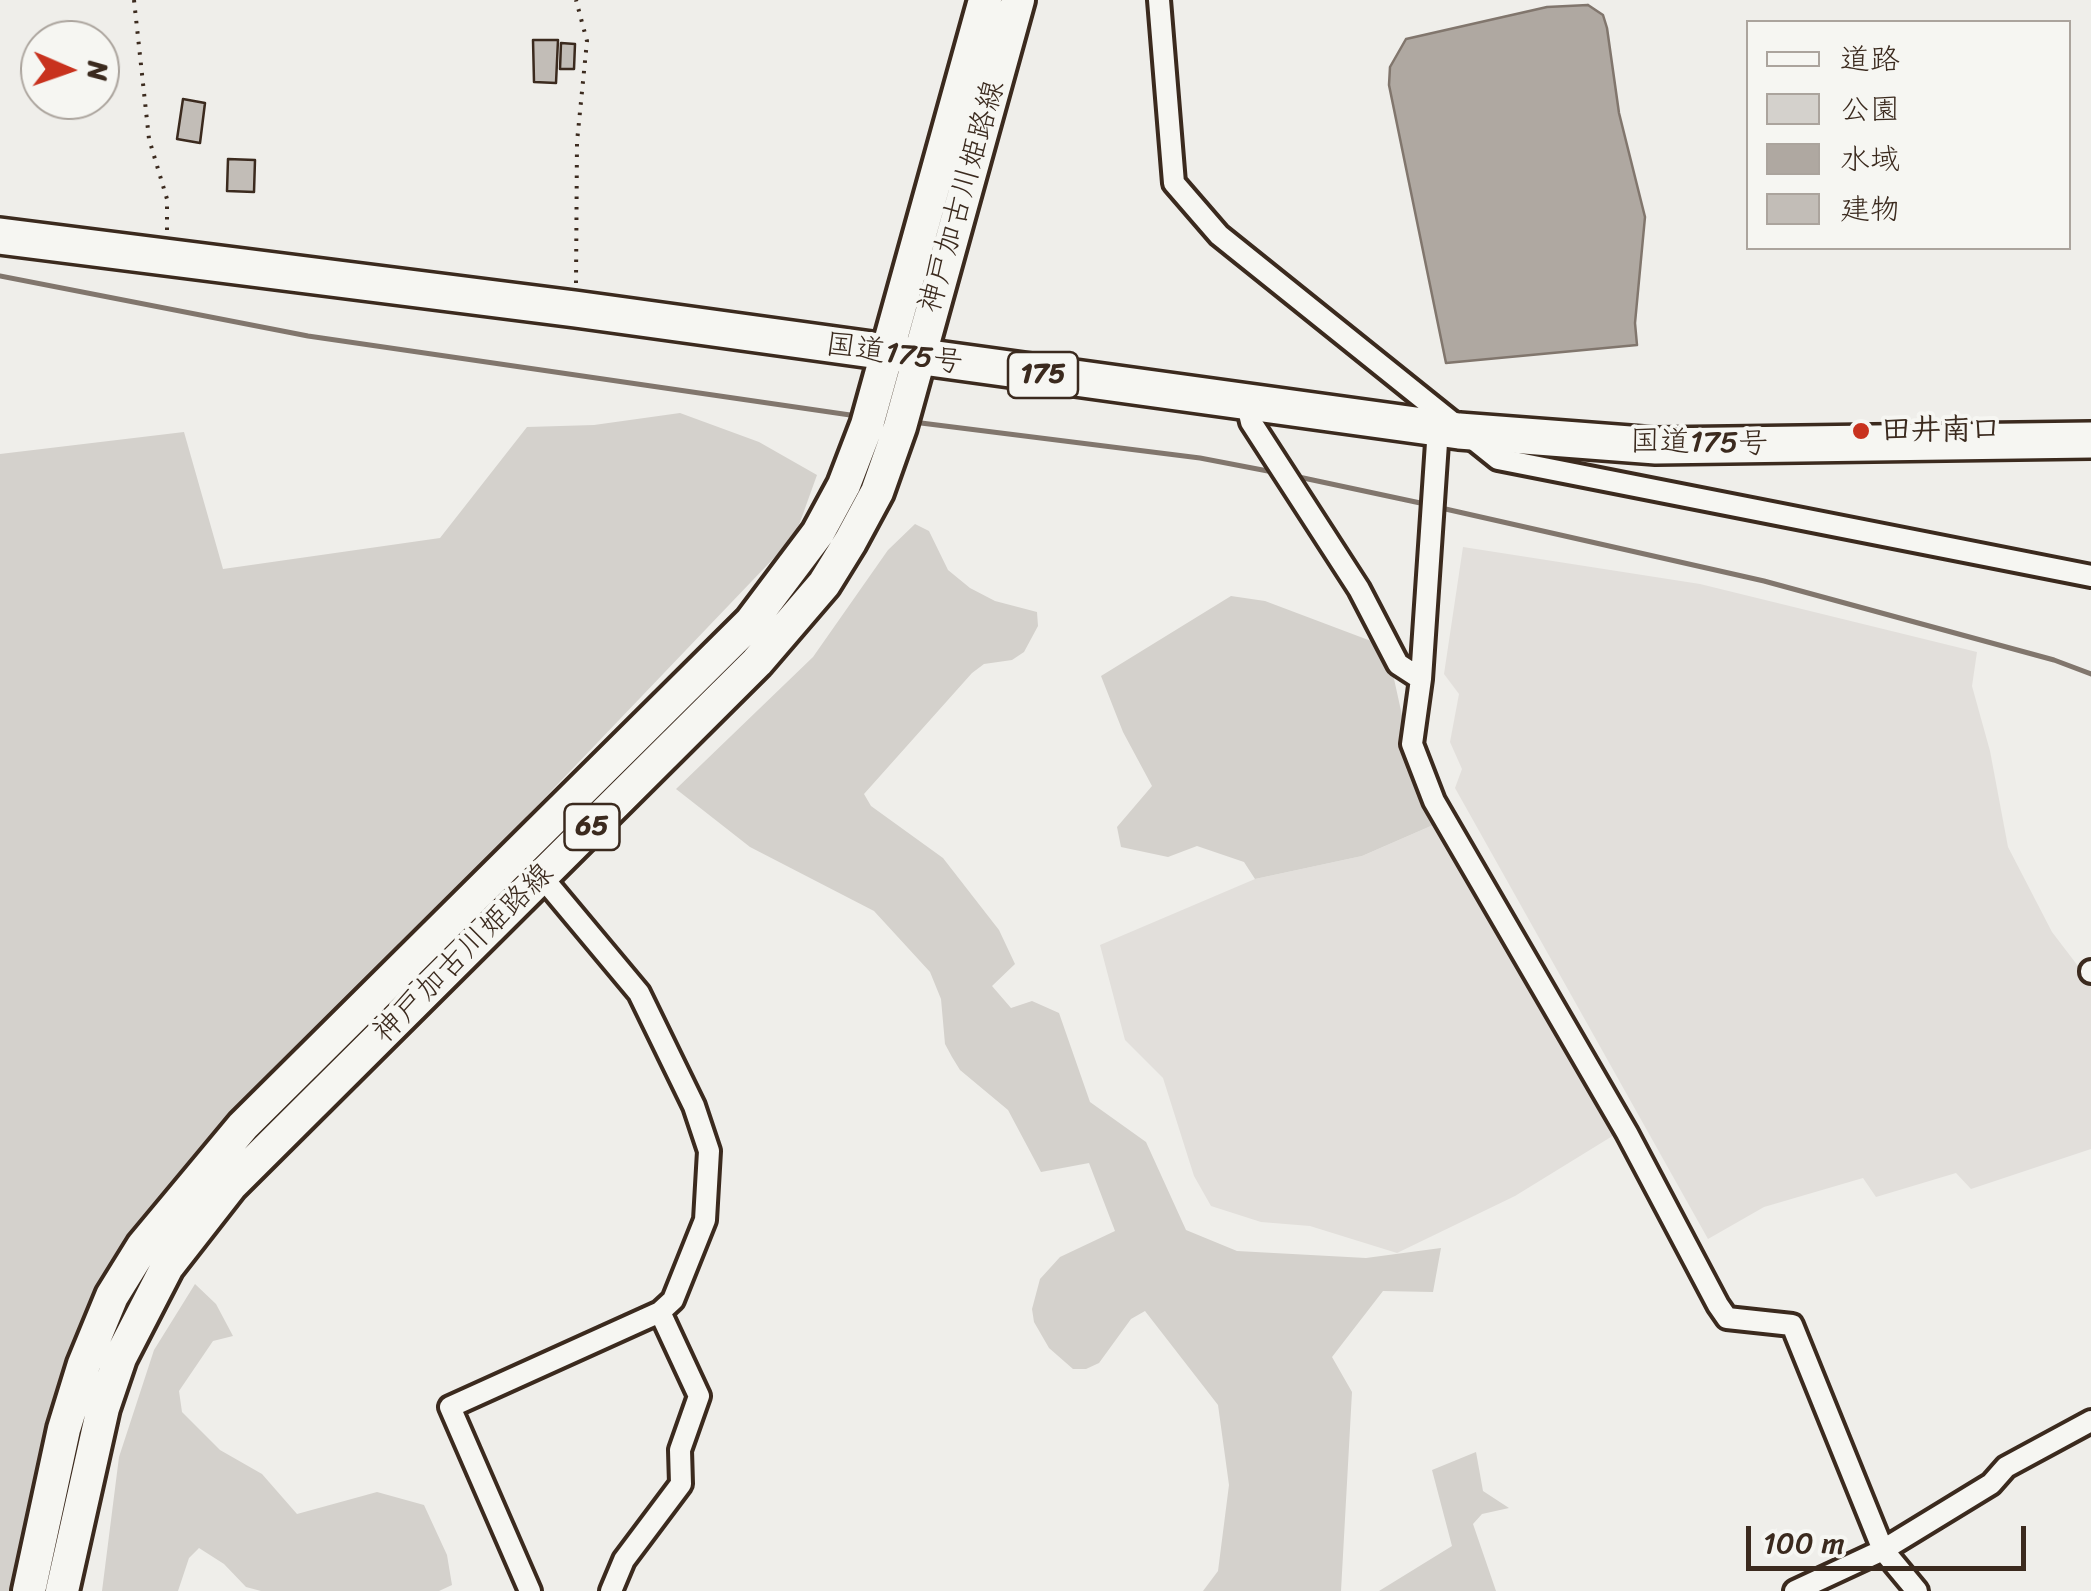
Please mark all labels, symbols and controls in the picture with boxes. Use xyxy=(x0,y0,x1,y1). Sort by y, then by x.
north arrow xyxy=(20,20,120,120)
legend xyxy=(1746,20,2071,250)
text: 道路 xyxy=(1840,32,1900,86)
text: N xyxy=(74,60,123,82)
street label: 神戸加古川姫路線 xyxy=(913,77,1013,317)
text: 公園 xyxy=(1840,82,1900,136)
text: 水域 xyxy=(1840,132,1900,186)
text: 建物 xyxy=(1840,182,1900,236)
street label: 国道175号 xyxy=(823,328,965,382)
road number: 175 xyxy=(1008,352,1078,398)
place label: 田井南口 xyxy=(1881,413,2001,449)
marker: 田井南口 xyxy=(1850,420,1872,442)
street label: 国道175号 xyxy=(1630,425,1768,463)
road number: 65 xyxy=(564,804,620,850)
street label: 神戸加古川姫路線 xyxy=(366,856,562,1052)
scale bar xyxy=(1751,1506,2031,1568)
text: 100 m xyxy=(1763,1516,1845,1570)

